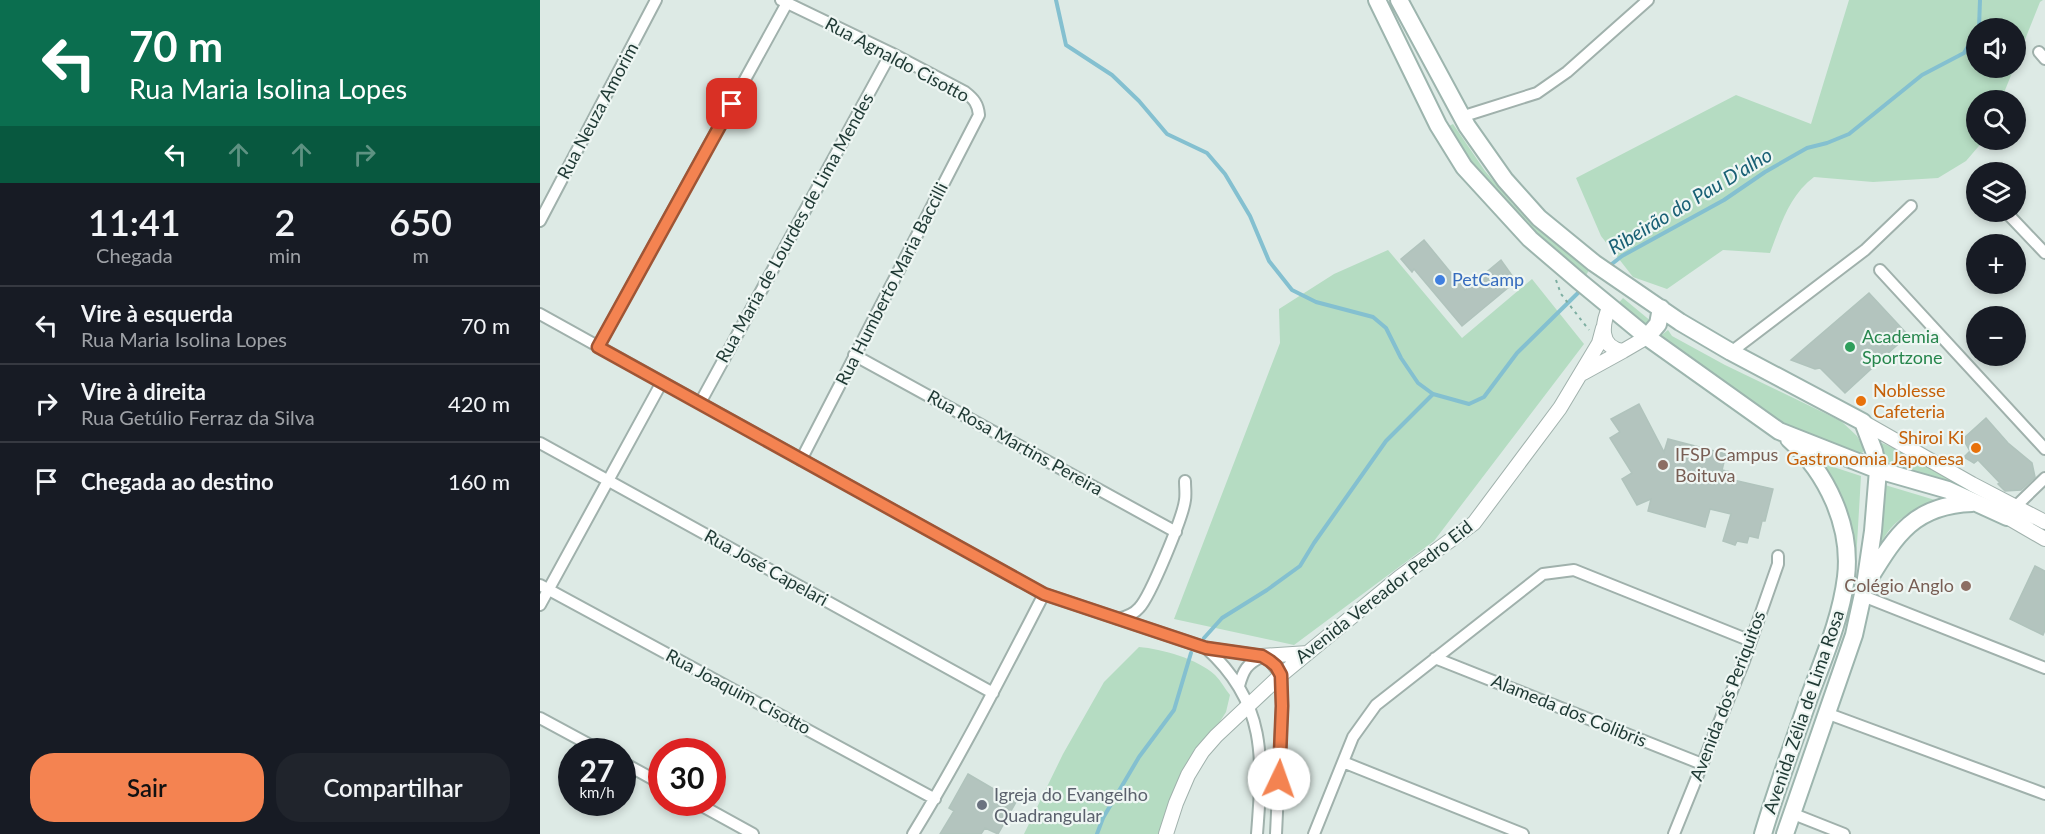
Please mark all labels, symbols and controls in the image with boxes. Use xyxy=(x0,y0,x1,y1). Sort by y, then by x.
street label: Rua Agnaldo Cisotto xyxy=(822,12,973,106)
map controls xyxy=(1966,18,2026,366)
button: sound xyxy=(1966,18,2026,78)
text: 70 m xyxy=(129,21,223,71)
icon: left xyxy=(30,24,108,102)
street label: Rua Neuza Amorim xyxy=(552,39,642,183)
text: Rua Maria Isolina Lopes xyxy=(129,72,407,105)
pin xyxy=(706,78,757,129)
icon: arrive xyxy=(715,87,748,120)
street label: Rua Maria de Lourdes de Lima Mendes xyxy=(711,89,878,366)
button: search xyxy=(1966,90,2026,150)
icon: left xyxy=(159,138,192,171)
icon: ahead xyxy=(222,138,255,171)
icon: ahead xyxy=(285,138,318,171)
icon: right xyxy=(348,138,381,171)
water label: Ribeirão do Pau D'alho xyxy=(1603,142,1776,259)
button: layers xyxy=(1966,162,2026,222)
street label: Rua Humberto Maria Baccilli xyxy=(830,178,952,389)
text: 11:41 xyxy=(88,200,181,244)
text: 2 xyxy=(275,200,295,244)
text: 650 xyxy=(389,200,452,244)
button: + xyxy=(1966,234,2026,294)
text: Chegada xyxy=(96,243,173,267)
text: min xyxy=(269,243,301,267)
text: m xyxy=(412,243,429,267)
place label: PetCamp xyxy=(1452,268,1524,290)
marker: PetCamp xyxy=(1433,273,1447,287)
text: Vire à esquerda xyxy=(81,300,233,327)
button: − xyxy=(1966,306,2026,366)
icon: left xyxy=(30,309,63,342)
text: 70 m xyxy=(461,312,510,339)
place label: Academia Sportzone xyxy=(1862,325,1943,368)
text: Rua Maria Isolina Lopes xyxy=(81,327,287,351)
marker: Academia Sportzone xyxy=(1843,340,1857,354)
text: Vire à direita xyxy=(81,378,206,405)
place label: Noblesse Cafeteria xyxy=(1873,379,1946,422)
street label: Rua Rosa Martins Pereira xyxy=(924,385,1107,500)
icon: right xyxy=(30,387,63,420)
text: 420 m xyxy=(448,390,510,417)
marker: Noblesse Cafeteria xyxy=(1854,394,1868,408)
text: Rua Getúlio Ferraz da Silva xyxy=(81,405,315,429)
place label: Shiroi Ki Gastronomia Japonesa xyxy=(1786,426,1964,469)
marker: Shiroi Ki Gastronomia Japonesa xyxy=(1969,441,1983,455)
place label: IFSP Campus Boituva xyxy=(1675,443,1779,486)
marker: IFSP Campus Boituva xyxy=(1656,458,1670,472)
icon: arrive xyxy=(30,465,63,498)
text: Chegada ao destino xyxy=(81,468,274,495)
text: 160 m xyxy=(448,468,510,495)
street label: Avenida Vereador Pedro Eid xyxy=(1290,515,1476,667)
street label: Rua José Capelari xyxy=(701,524,832,610)
place label: Colégio Anglo xyxy=(1844,574,1954,596)
marker: Colégio Anglo xyxy=(1959,579,1973,593)
street label: Avenida dos Periquitos xyxy=(1684,607,1770,784)
street label: Avenida Zélia de Lima Rosa xyxy=(1758,607,1848,816)
street label: Rua Joaquim Cisotto xyxy=(662,644,815,739)
street label: Alameda dos Colibris xyxy=(1489,669,1650,751)
speed limit sign: 30 xyxy=(648,738,726,816)
position arrow xyxy=(1247,747,1311,811)
text: 27 xyxy=(580,752,614,788)
button: Sair xyxy=(30,753,264,822)
button: Compartilhar xyxy=(276,753,510,822)
text: km/h xyxy=(579,783,615,801)
place label: Igreja do Evangelho Quadrangular xyxy=(994,783,1148,826)
marker: Igreja do Evangelho Quadrangular xyxy=(975,798,989,812)

